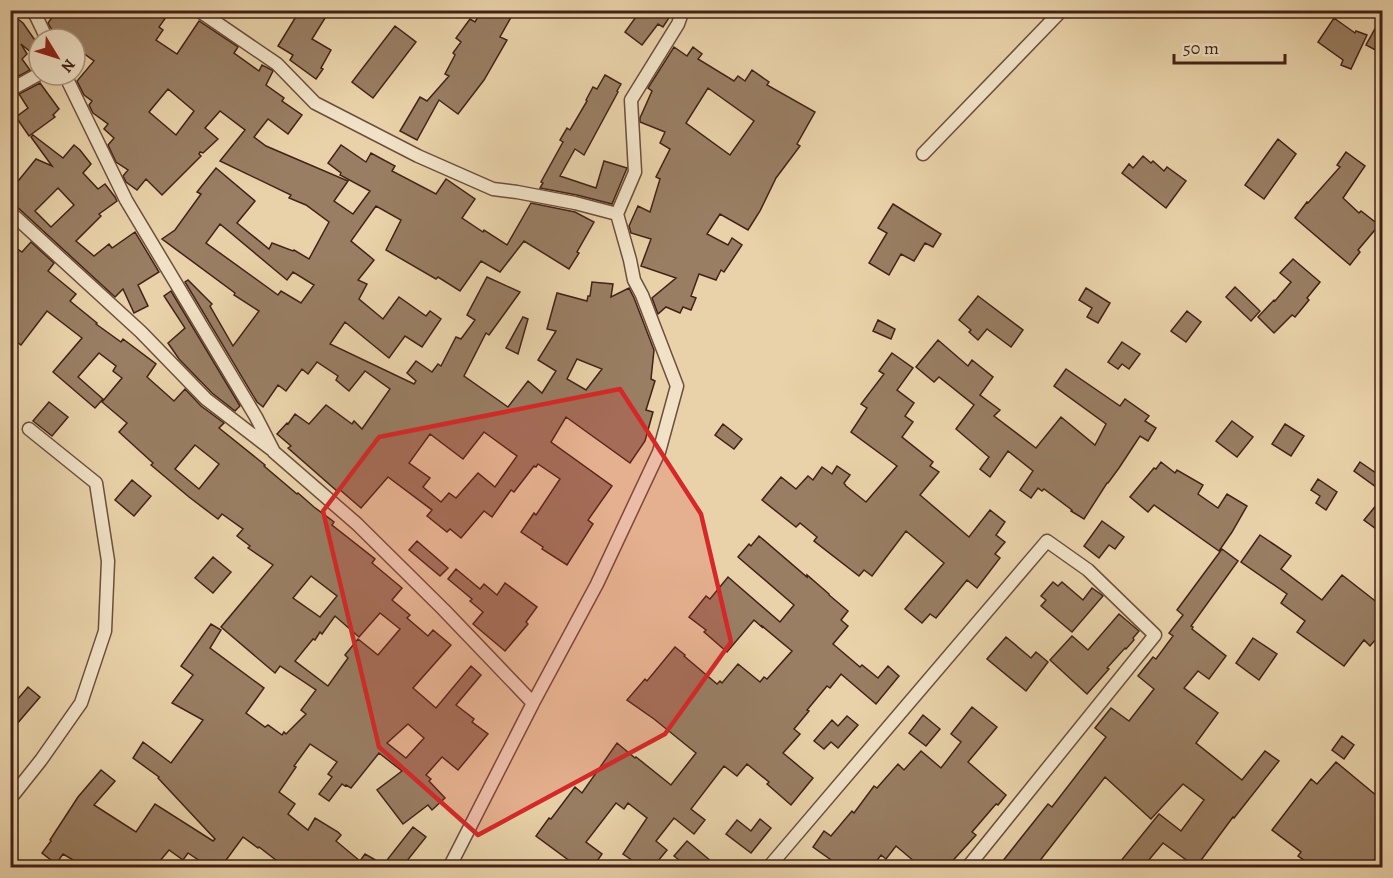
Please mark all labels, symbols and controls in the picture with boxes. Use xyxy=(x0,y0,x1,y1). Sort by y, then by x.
north arrow xyxy=(27,27,87,87)
scale bar xyxy=(1174,27,1285,65)
text: 50 m xyxy=(1183,36,1219,60)
text: N xyxy=(56,54,80,77)

